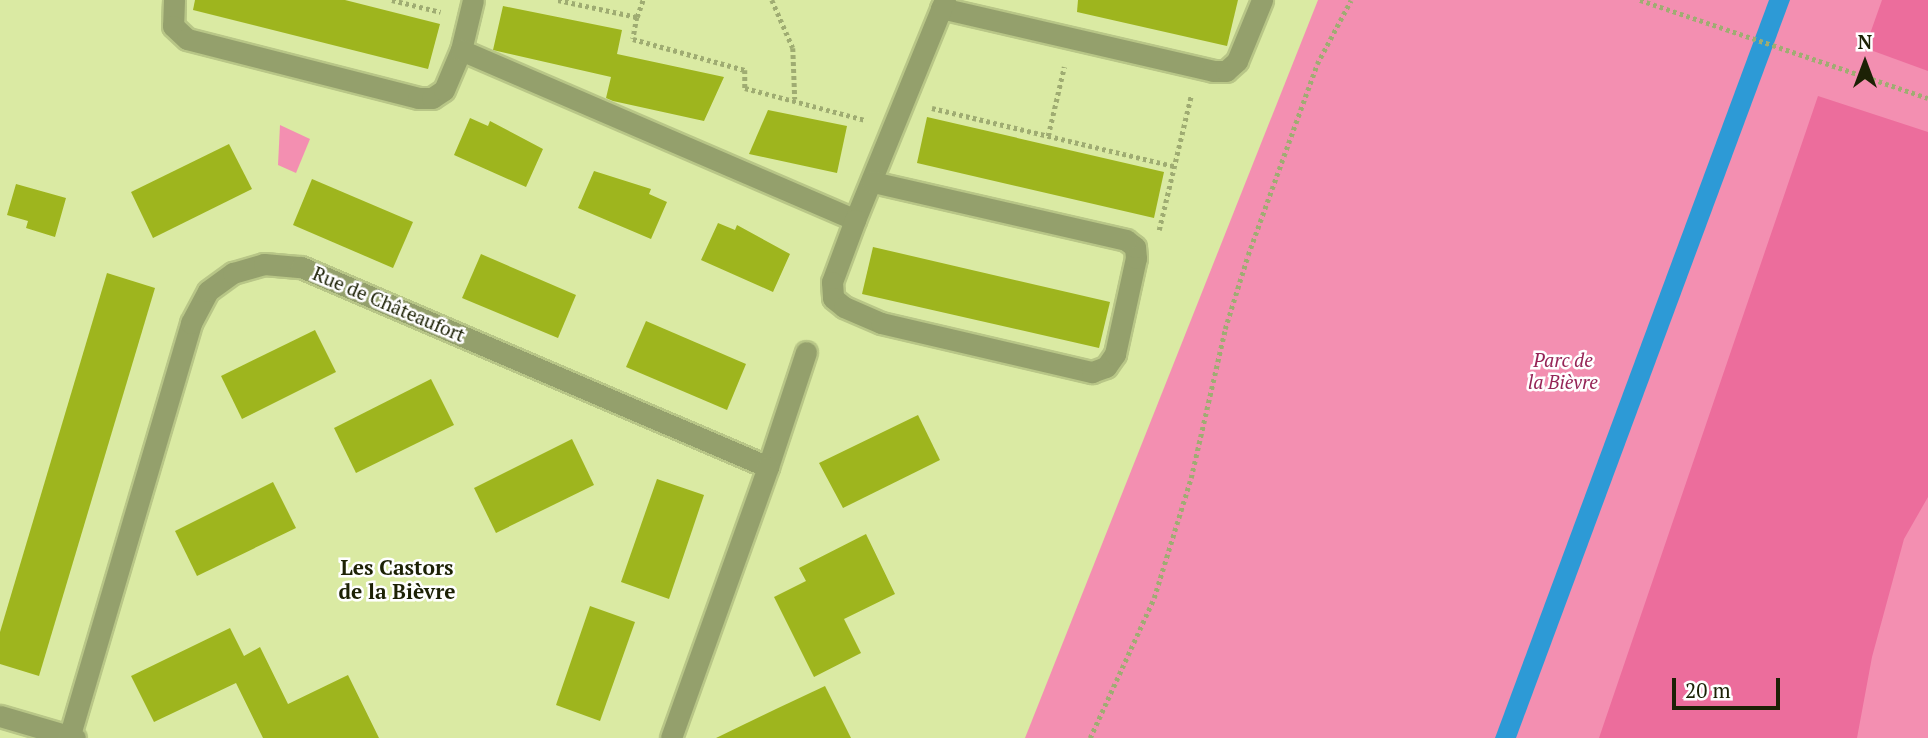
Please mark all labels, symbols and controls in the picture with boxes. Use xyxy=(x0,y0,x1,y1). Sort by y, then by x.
north arrow xyxy=(1830,28,1900,98)
text: N xyxy=(1858,29,1872,54)
street label: Rue de Châteaufort xyxy=(310,262,468,346)
park label: Parc de la Bièvre xyxy=(1528,349,1598,393)
district label: Les Castors de la Bièvre xyxy=(338,554,456,604)
scale bar xyxy=(1676,664,1784,708)
text: 20 m xyxy=(1685,676,1731,704)

